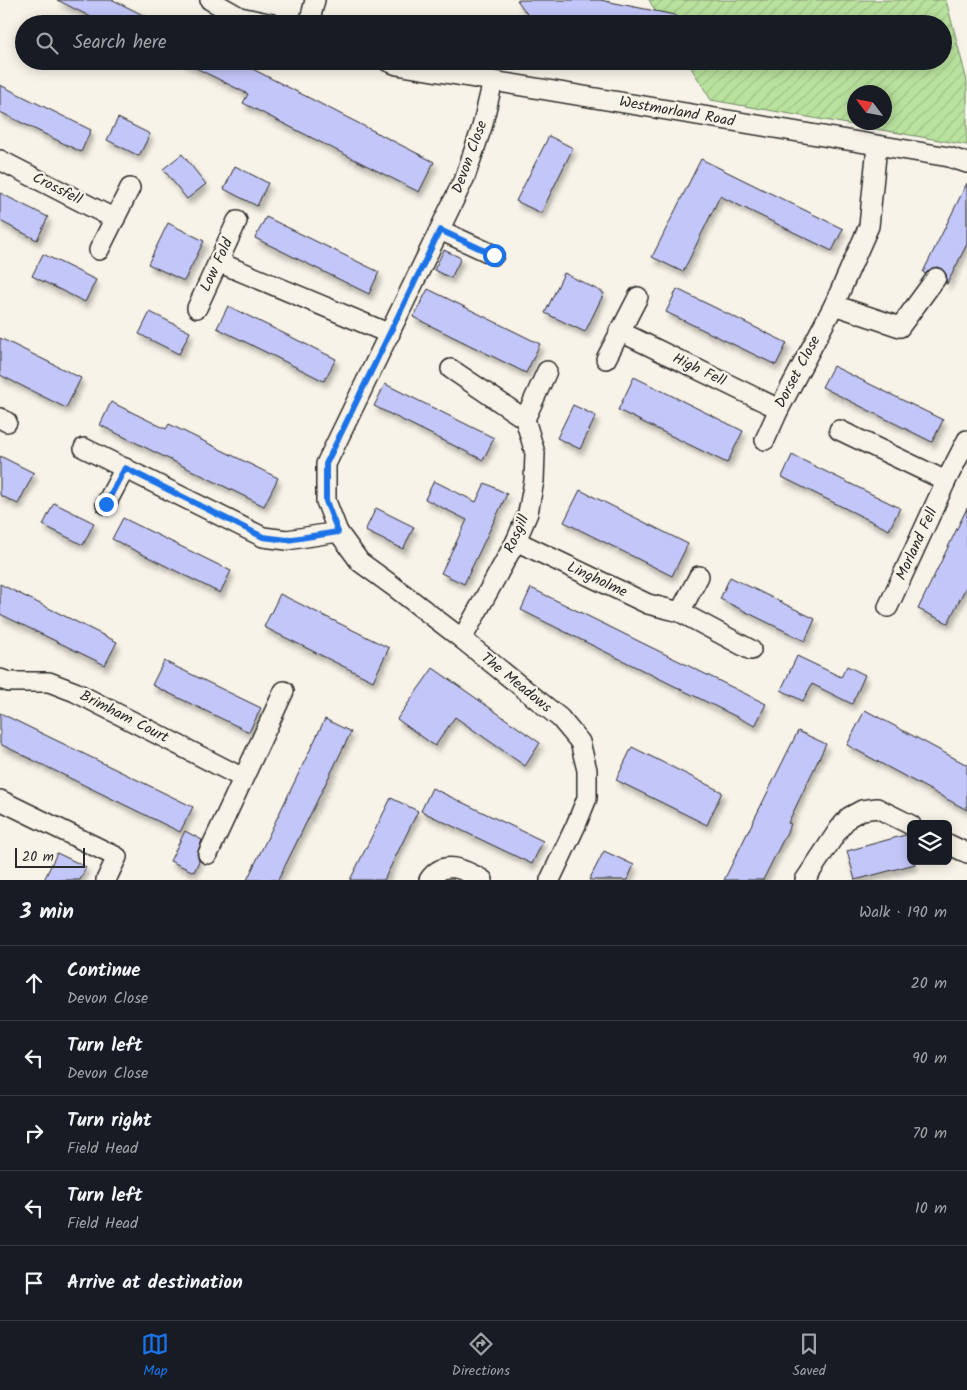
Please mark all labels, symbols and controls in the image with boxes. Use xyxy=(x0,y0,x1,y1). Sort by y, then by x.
search box xyxy=(15,15,952,70)
text: Search here xyxy=(73,28,167,58)
icon: search xyxy=(33,29,61,57)
north arrow xyxy=(847,85,892,130)
street label: Westmorland Road xyxy=(617,90,737,134)
street label: Devon Close xyxy=(446,117,494,197)
street label: Crossfell xyxy=(28,166,86,212)
street label: Low Fold xyxy=(194,234,240,296)
route start xyxy=(483,244,506,267)
street label: Dorset Close xyxy=(769,331,827,413)
street label: High Fell xyxy=(668,347,730,393)
route end xyxy=(95,493,118,516)
street label: Morland Fell xyxy=(890,503,944,584)
street label: Rosgill xyxy=(498,511,536,557)
street label: Lingholme xyxy=(563,556,631,605)
street label: The Meadows xyxy=(475,647,557,720)
street label: Brimham Court xyxy=(75,684,173,750)
map controls xyxy=(907,820,952,865)
button: layers xyxy=(907,820,952,865)
scale bar xyxy=(15,845,85,868)
text: 20 m xyxy=(22,846,54,868)
text: 3 min xyxy=(20,896,74,929)
text: Walk · 190 m xyxy=(859,900,947,925)
text: Continue xyxy=(67,956,140,986)
icon: ahead xyxy=(20,969,48,997)
text: 20 m xyxy=(911,971,947,996)
text: Devon Close xyxy=(67,986,148,1011)
text: Turn left xyxy=(67,1031,142,1061)
icon: left xyxy=(20,1044,48,1072)
text: 90 m xyxy=(912,1046,947,1071)
text: Devon Close xyxy=(67,1061,148,1086)
text: Turn right xyxy=(67,1106,152,1136)
icon: right xyxy=(20,1119,48,1147)
text: 70 m xyxy=(912,1121,947,1146)
text: Field Head xyxy=(67,1136,138,1161)
text: Turn left xyxy=(67,1181,142,1211)
icon: left xyxy=(20,1194,48,1222)
text: 10 m xyxy=(915,1196,947,1221)
text: Field Head xyxy=(67,1211,138,1236)
text: Arrive at destination xyxy=(67,1268,243,1298)
icon: arrive xyxy=(20,1269,48,1297)
tab: Map xyxy=(141,1330,169,1382)
tab: Directions xyxy=(452,1330,510,1382)
tab: Saved xyxy=(792,1330,826,1382)

